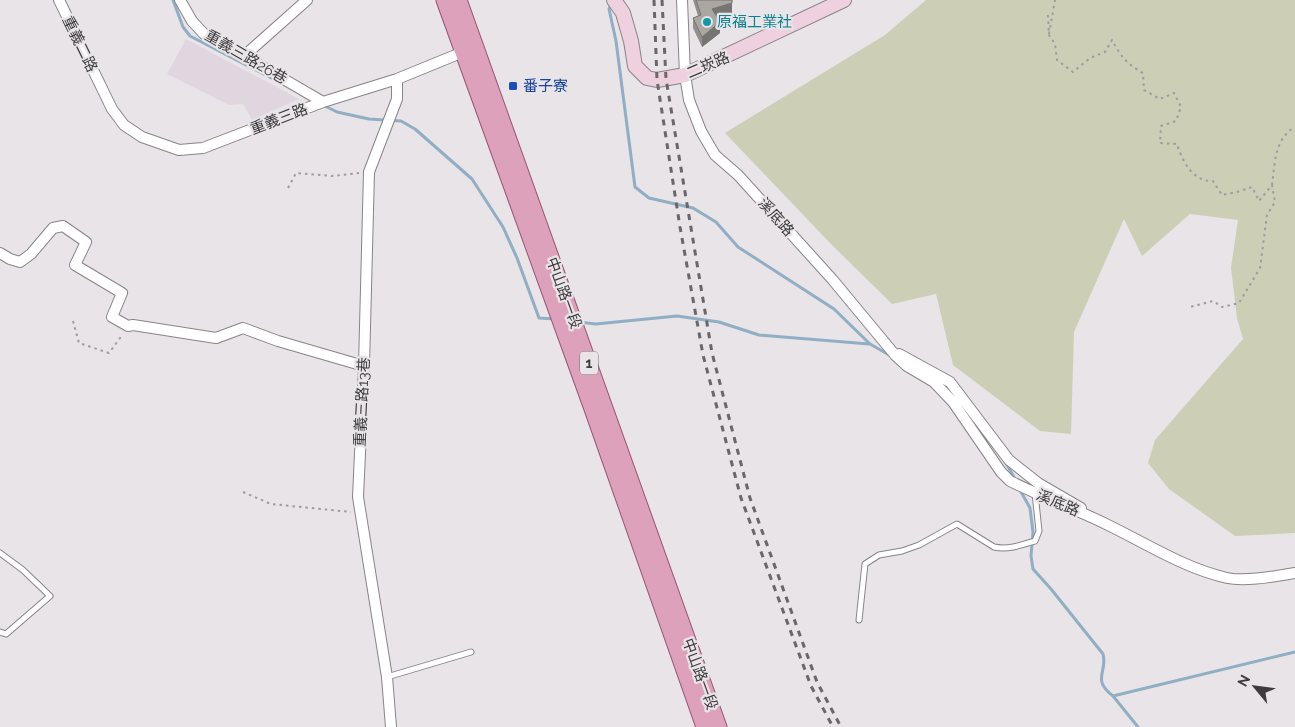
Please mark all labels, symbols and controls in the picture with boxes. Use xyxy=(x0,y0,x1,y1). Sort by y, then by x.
street label: 重義二路 xyxy=(59,13,101,75)
place label: 原福工業社 xyxy=(717,13,792,31)
marker: 原福工業社 xyxy=(701,16,713,28)
street label: 重義三路26巷 xyxy=(202,26,290,88)
street label: 二崁路 xyxy=(684,48,732,82)
place label: 番子寮 xyxy=(523,77,568,95)
marker: 番子寮 xyxy=(507,80,519,92)
street label: 重義三路 xyxy=(248,100,310,138)
street label: 溪底路 xyxy=(754,194,798,240)
street label: 中山路一段 xyxy=(543,255,585,331)
road number: 1 xyxy=(580,352,598,374)
street label: 重義三路13巷 xyxy=(351,357,373,447)
street label: 溪底路 xyxy=(1034,486,1082,520)
street label: 中山路一段 xyxy=(679,636,721,712)
north arrow xyxy=(1230,662,1280,712)
text: N xyxy=(1234,672,1253,689)

